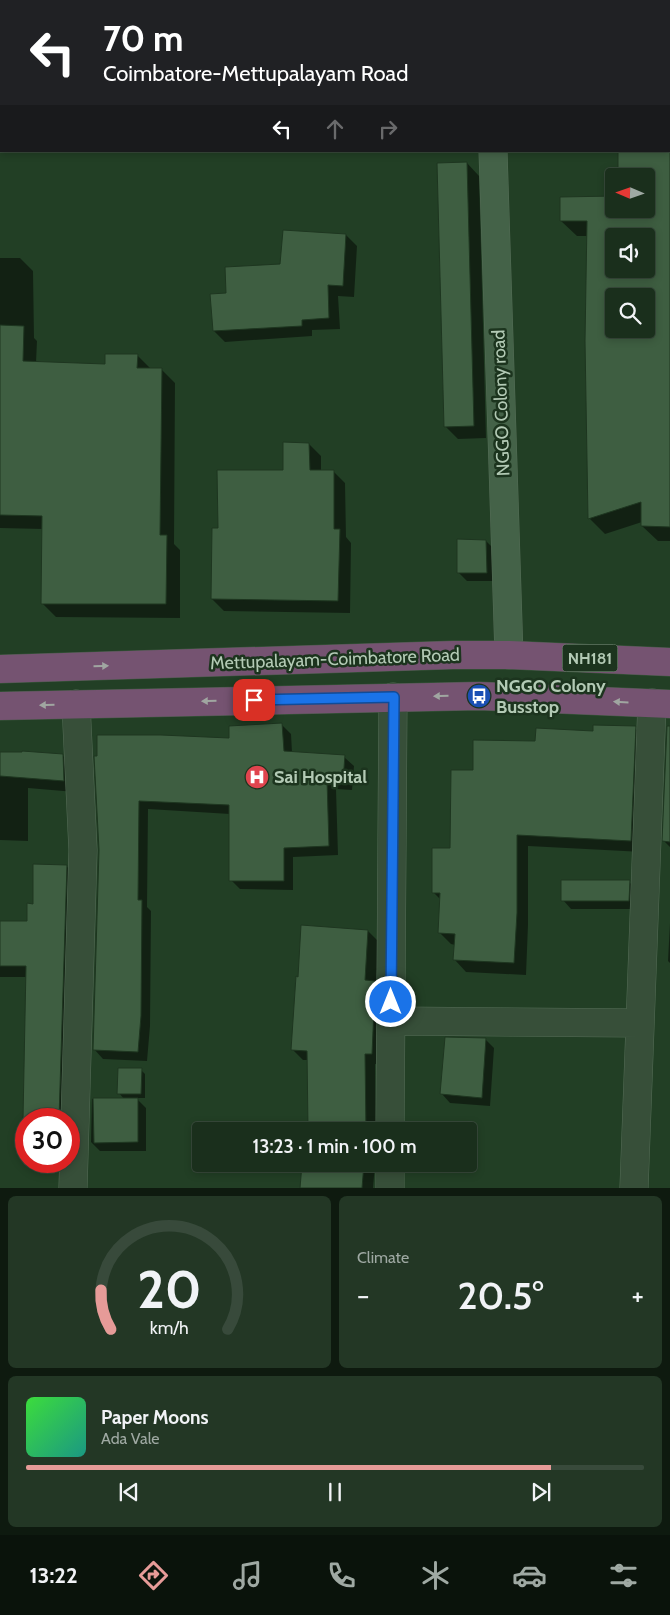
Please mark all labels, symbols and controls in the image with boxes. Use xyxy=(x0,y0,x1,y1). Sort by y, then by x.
text: 70 m xyxy=(103,17,184,60)
icon: left xyxy=(20,20,85,85)
text: Coimbatore-Mettupalayam Road xyxy=(103,60,408,87)
icon: left xyxy=(268,115,296,143)
icon: ahead xyxy=(321,115,349,143)
icon: right xyxy=(374,115,402,143)
north arrow xyxy=(605,168,655,218)
map controls xyxy=(605,168,655,338)
button: sound xyxy=(605,228,655,278)
button: search xyxy=(605,288,655,338)
street label: NGGO Colony road xyxy=(487,329,515,477)
street label: Mettupalayam-Coimbatore Road xyxy=(210,644,460,674)
road number: NH181 xyxy=(562,644,618,671)
one-way arrow xyxy=(93,661,109,669)
place label: NGGO Colony Busstop xyxy=(496,675,606,718)
pin xyxy=(233,679,275,721)
bus stop icon: NGGO Colony Busstop xyxy=(466,683,492,709)
icon: arrive xyxy=(240,686,268,714)
one-way arrow xyxy=(433,692,449,700)
one-way arrow xyxy=(201,697,217,705)
one-way arrow xyxy=(613,698,629,706)
one-way arrow xyxy=(38,701,54,709)
hospital icon: Sai Hospital xyxy=(244,764,270,790)
place label: Sai Hospital xyxy=(274,766,367,788)
position arrow xyxy=(364,975,416,1027)
speed limit sign: 30 xyxy=(15,1108,80,1173)
text: 13:23 · 1 min · 100 m xyxy=(252,1135,417,1158)
text: Climate xyxy=(357,1248,409,1267)
text: 20 xyxy=(137,1258,202,1321)
text: 20.5° xyxy=(458,1272,543,1319)
text: − xyxy=(357,1278,369,1312)
text: + xyxy=(632,1278,644,1312)
text: km/h xyxy=(150,1317,189,1338)
text: Paper Moons xyxy=(101,1406,209,1429)
text: Ada Vale xyxy=(101,1429,160,1448)
icon: previous xyxy=(115,1478,143,1506)
icon: pause xyxy=(321,1478,349,1506)
icon: next xyxy=(527,1478,555,1506)
icon: directions xyxy=(136,1558,171,1593)
icon: music xyxy=(230,1558,265,1593)
icon: phone xyxy=(324,1558,359,1593)
icon: climate xyxy=(418,1558,453,1593)
icon: car xyxy=(512,1558,547,1593)
icon: filters xyxy=(606,1558,641,1593)
text: 13:22 xyxy=(29,1562,78,1589)

